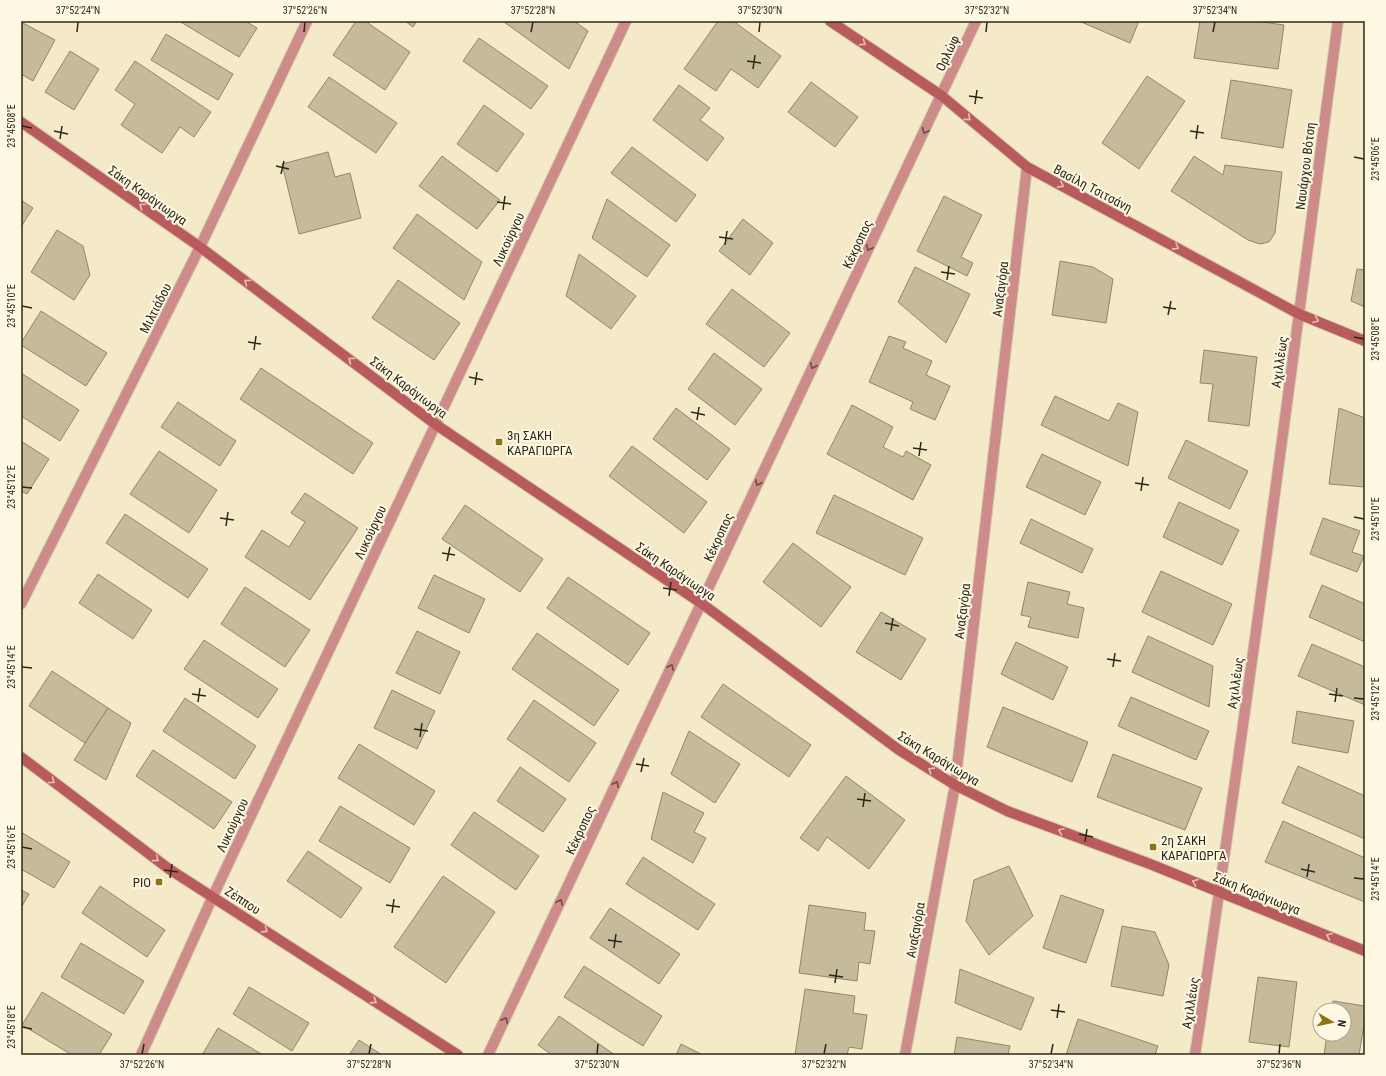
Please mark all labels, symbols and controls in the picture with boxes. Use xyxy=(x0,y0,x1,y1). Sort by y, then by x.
text: 37°52'24"N xyxy=(56,5,100,16)
text: 37°52'26"N xyxy=(283,5,327,16)
text: 37°52'28"N xyxy=(511,5,555,16)
text: 37°52'30"N xyxy=(738,5,782,16)
text: 37°52'32"N xyxy=(965,5,1009,16)
text: 37°52'34"N xyxy=(1193,5,1237,16)
street label: Ορλώφ xyxy=(933,33,962,74)
one-way arrow xyxy=(858,38,865,45)
text: 23°45'08"E xyxy=(6,104,17,148)
one-way arrow xyxy=(964,114,971,121)
street label: Ναυάρχου Βότση xyxy=(1293,121,1318,211)
one-way arrow xyxy=(922,127,930,134)
text: 23°45'06"E xyxy=(1370,137,1381,181)
street label: Βασίλη Τσιτσάνη xyxy=(1051,161,1135,215)
street label: Σάκη Καράγιωργα xyxy=(105,163,190,228)
one-way arrow xyxy=(1057,181,1064,188)
one-way arrow xyxy=(139,203,146,211)
street label: Λυκούργου xyxy=(489,210,527,269)
street label: Κέκροπος xyxy=(840,217,875,271)
one-way arrow xyxy=(1172,242,1179,250)
one-way arrow xyxy=(866,244,874,252)
street label: Αναξαγόρα xyxy=(990,260,1012,318)
one-way arrow xyxy=(245,280,252,287)
street label: Μιλτιάδου xyxy=(136,281,174,336)
text: 23°45'10"E xyxy=(6,284,17,328)
one-way arrow xyxy=(1312,316,1319,324)
text: 23°45'08"E xyxy=(1370,317,1381,361)
street label: Αχιλλέως xyxy=(1268,335,1291,389)
street label: Σάκη Καράγιωργα xyxy=(367,354,451,422)
one-way arrow xyxy=(349,358,356,365)
one-way arrow xyxy=(810,362,818,369)
place label: 3η ΣΑΚΗ ΚΑΡΑΓΙΩΡΓΑ xyxy=(507,428,573,458)
marker: 3η ΣΑΚΗ ΚΑΡΑΓΙΩΡΓΑ xyxy=(494,437,504,447)
text: 23°45'12"E xyxy=(6,465,17,509)
one-way arrow xyxy=(755,479,763,487)
text: 23°45'10"E xyxy=(1370,497,1381,541)
street label: Λυκούργου xyxy=(351,503,389,562)
street label: Κέκροπος xyxy=(701,510,736,564)
street label: Σάκη Καράγιωργα xyxy=(633,539,719,604)
street label: Αναξαγόρα xyxy=(952,582,974,640)
text: 23°45'14"E xyxy=(6,645,17,689)
street label: Αχιλλέως xyxy=(1224,656,1247,710)
one-way arrow xyxy=(666,663,674,671)
text: 23°45'12"E xyxy=(1370,677,1381,721)
street label: Σάκη Καράγιωργα xyxy=(895,728,983,789)
one-way arrow xyxy=(928,767,935,775)
one-way arrow xyxy=(48,776,55,783)
one-way arrow xyxy=(611,781,619,789)
street label: Λυκούργου xyxy=(213,796,251,855)
street label: Κέκροπος xyxy=(563,803,598,857)
text: 23°45'16"E xyxy=(6,825,17,869)
one-way arrow xyxy=(1057,827,1064,835)
place label: 2η ΣΑΚΗ ΚΑΡΑΓΙΩΡΓΑ xyxy=(1161,833,1227,863)
marker: 2η ΣΑΚΗ ΚΑΡΑΓΙΩΡΓΑ xyxy=(1148,842,1158,852)
one-way arrow xyxy=(152,854,159,861)
text: 23°45'14"E xyxy=(1370,857,1381,901)
street label: Σάκη Καράγιωργα xyxy=(1211,869,1303,918)
place label: ΡΙΟ xyxy=(133,875,151,890)
marker: ΡΙΟ xyxy=(154,877,164,887)
one-way arrow xyxy=(1192,879,1199,887)
street label: Ζέππου xyxy=(222,883,263,917)
one-way arrow xyxy=(555,899,563,906)
street label: Αναξαγόρα xyxy=(903,901,929,959)
one-way arrow xyxy=(261,925,268,933)
one-way arrow xyxy=(1325,933,1333,941)
street label: Αχιλλέως xyxy=(1179,976,1202,1030)
one-way arrow xyxy=(370,996,377,1003)
north arrow xyxy=(1312,1002,1352,1042)
text: 23°45'18"E xyxy=(6,1005,17,1049)
one-way arrow xyxy=(500,1016,508,1024)
text: N xyxy=(1334,1019,1348,1028)
text: 37°52'26"N xyxy=(120,1059,164,1070)
text: 37°52'28"N xyxy=(347,1059,391,1070)
text: 37°52'30"N xyxy=(575,1059,619,1070)
text: 37°52'32"N xyxy=(802,1059,846,1070)
text: 37°52'34"N xyxy=(1029,1059,1073,1070)
text: 37°52'36"N xyxy=(1257,1059,1301,1070)

